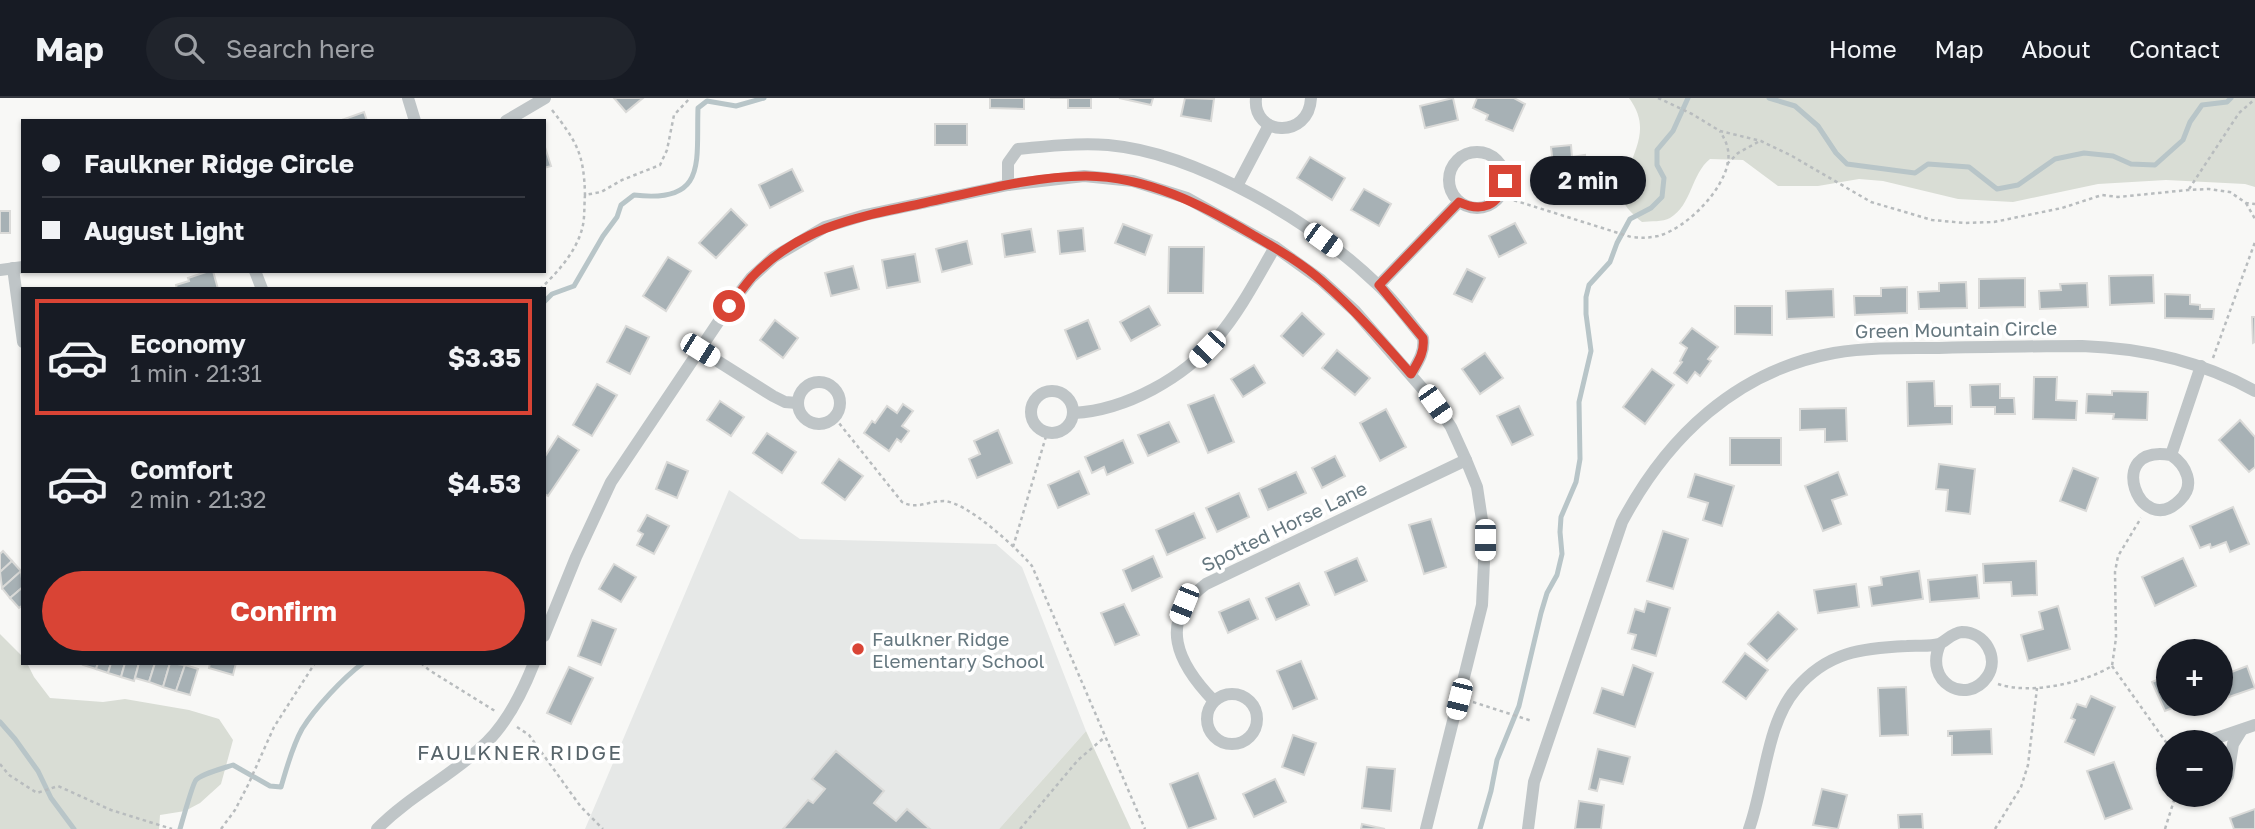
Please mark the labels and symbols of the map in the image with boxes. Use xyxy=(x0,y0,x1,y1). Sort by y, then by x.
callout: 2 min xyxy=(1530,156,1645,206)
route end xyxy=(1489,165,1521,197)
car xyxy=(1300,219,1347,261)
route start xyxy=(713,290,745,322)
street label: Green Mountain Circle xyxy=(1855,316,2057,342)
car xyxy=(1185,327,1230,371)
car xyxy=(677,330,724,370)
car xyxy=(1415,381,1456,427)
street label: Spotted Horse Lane xyxy=(1197,476,1371,576)
car xyxy=(1475,519,1496,561)
car xyxy=(1167,581,1202,627)
place label: Faulkner Ridge Elementary School xyxy=(872,627,1045,672)
marker: Faulkner Ridge Elementary School xyxy=(850,641,866,657)
car xyxy=(1444,676,1475,722)
district label: FAULKNER RIDGE xyxy=(417,739,623,765)

